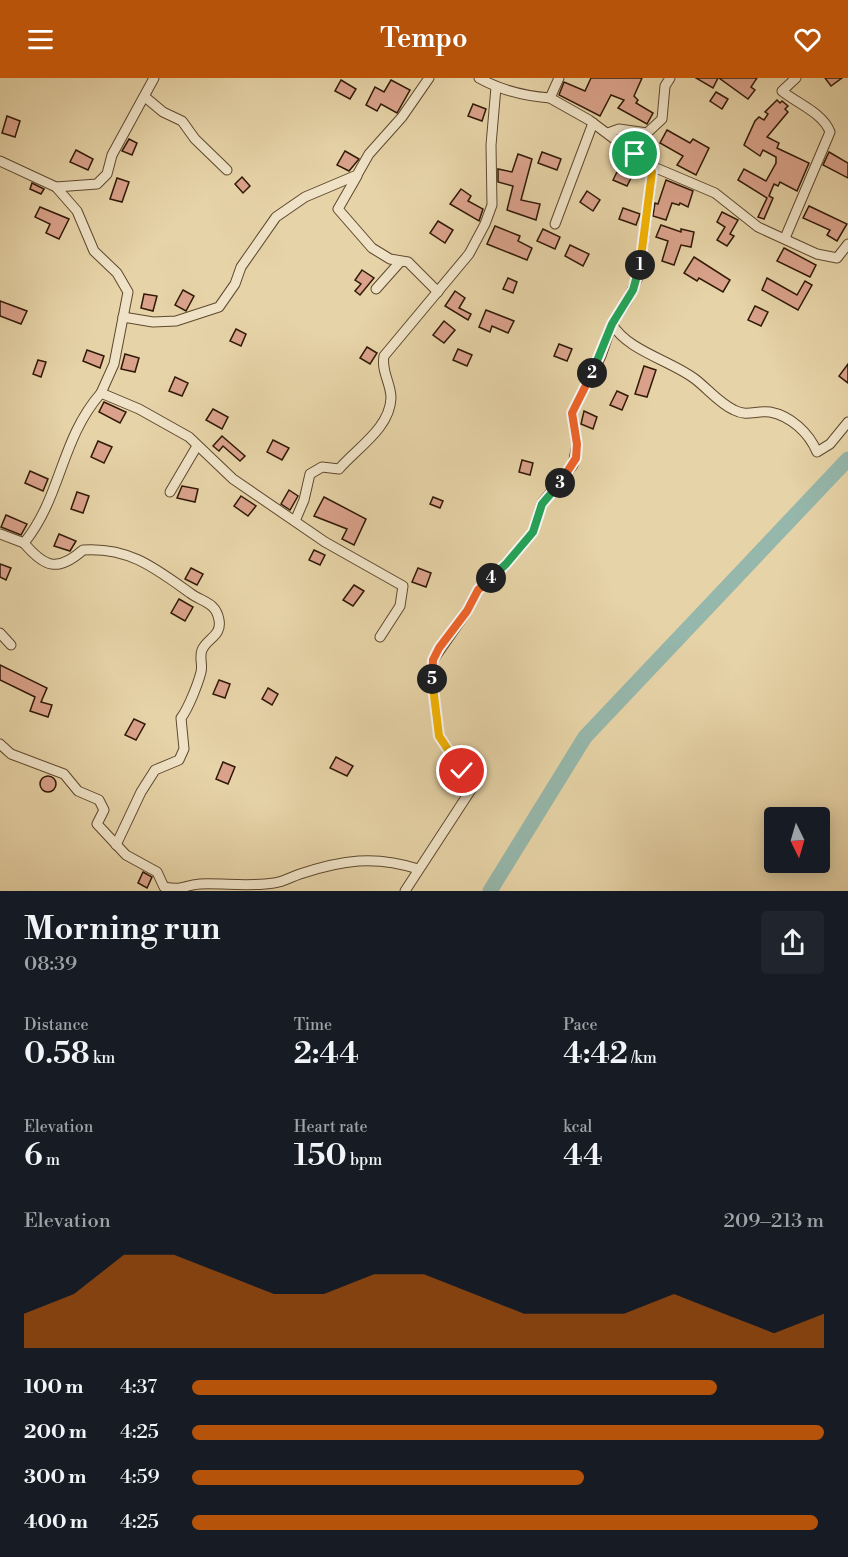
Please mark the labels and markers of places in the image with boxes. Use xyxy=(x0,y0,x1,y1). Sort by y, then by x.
pin xyxy=(609,128,660,179)
pin: 1 xyxy=(625,250,655,280)
pin: 2 xyxy=(577,358,607,388)
pin: 3 xyxy=(545,468,575,498)
pin: 4 xyxy=(476,563,506,593)
pin: 5 xyxy=(417,664,447,694)
pin xyxy=(436,745,487,796)

